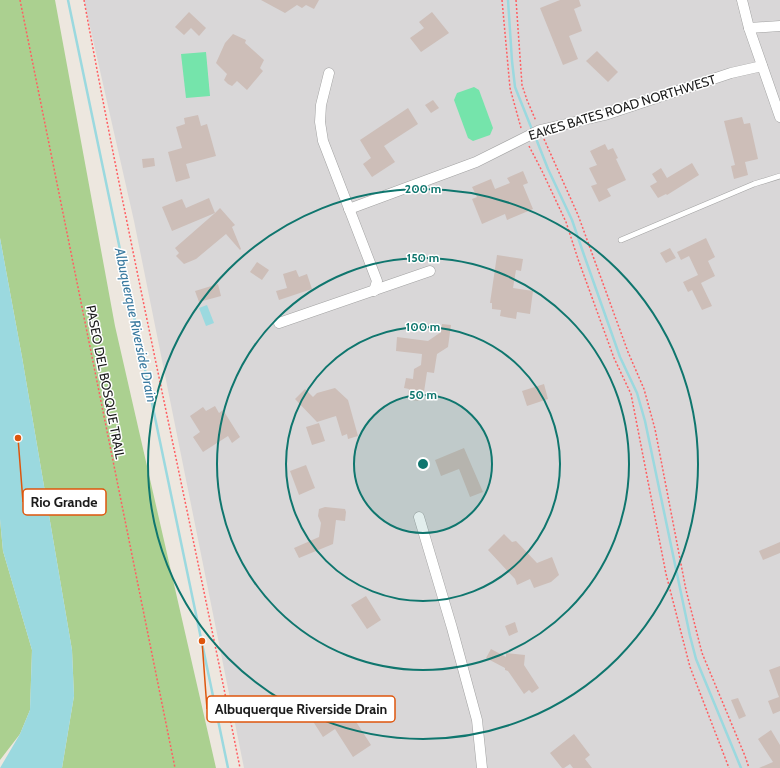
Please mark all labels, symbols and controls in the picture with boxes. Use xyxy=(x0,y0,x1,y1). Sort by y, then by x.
street label: EAKES BATES ROAD NORTHWEST xyxy=(526,71,718,143)
text: 200 m xyxy=(405,181,441,196)
water label: Albuquerque Riverside Drain xyxy=(111,245,161,404)
text: 150 m xyxy=(407,250,439,265)
street label: PASEO DEL BOSQUE TRAIL xyxy=(83,304,129,461)
text: 100 m xyxy=(406,319,440,334)
text: 50 m xyxy=(409,387,437,402)
centre of rings xyxy=(416,457,430,471)
callout: Rio Grande xyxy=(23,489,106,515)
text: Rio Grande xyxy=(31,493,97,511)
callout: Albuquerque Riverside Drain xyxy=(207,696,395,722)
text: Albuquerque Riverside Drain xyxy=(215,700,387,718)

